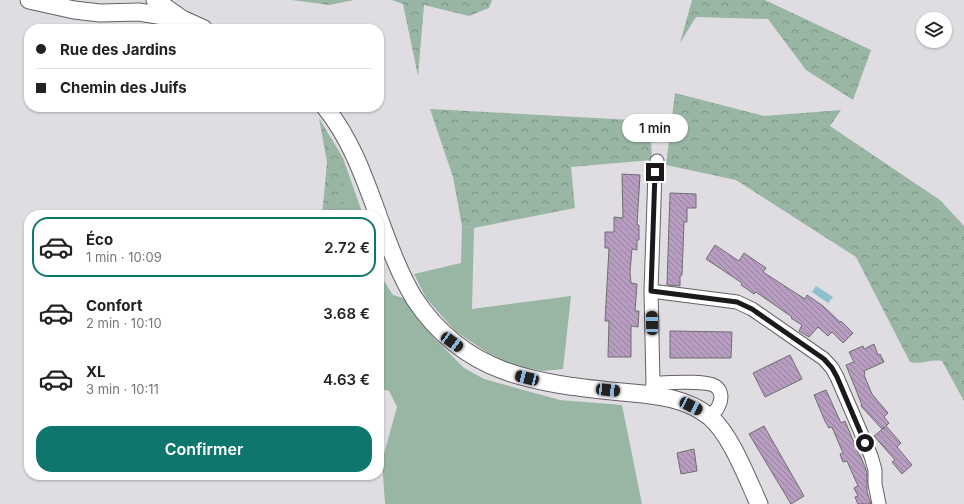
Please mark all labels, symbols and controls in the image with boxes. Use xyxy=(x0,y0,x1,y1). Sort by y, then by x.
map controls xyxy=(916,12,952,48)
button: layers xyxy=(916,12,952,48)
text: Rue des Jardins xyxy=(60,40,177,59)
text: Chemin des Juifs xyxy=(60,78,187,97)
callout: 1 min xyxy=(622,114,688,142)
text: 1 min xyxy=(639,120,671,136)
route end xyxy=(646,163,664,181)
icon: car xyxy=(38,229,74,265)
text: Éco xyxy=(86,230,113,249)
text: 2.72 € xyxy=(324,238,370,257)
text: 1 min · 10:09 xyxy=(86,249,162,265)
icon: car xyxy=(38,295,74,331)
text: Confort xyxy=(86,296,142,315)
text: 3.68 € xyxy=(323,304,370,323)
car xyxy=(646,311,658,335)
text: 2 min · 10:10 xyxy=(86,315,162,331)
car xyxy=(439,330,465,354)
icon: car xyxy=(38,361,74,397)
text: XL xyxy=(86,362,106,381)
car xyxy=(514,369,540,387)
text: 4.63 € xyxy=(323,370,370,389)
text: 3 min · 10:11 xyxy=(86,381,159,397)
car xyxy=(595,383,621,397)
car xyxy=(678,395,704,417)
button: Confirmer xyxy=(36,426,372,472)
route start xyxy=(856,434,874,452)

